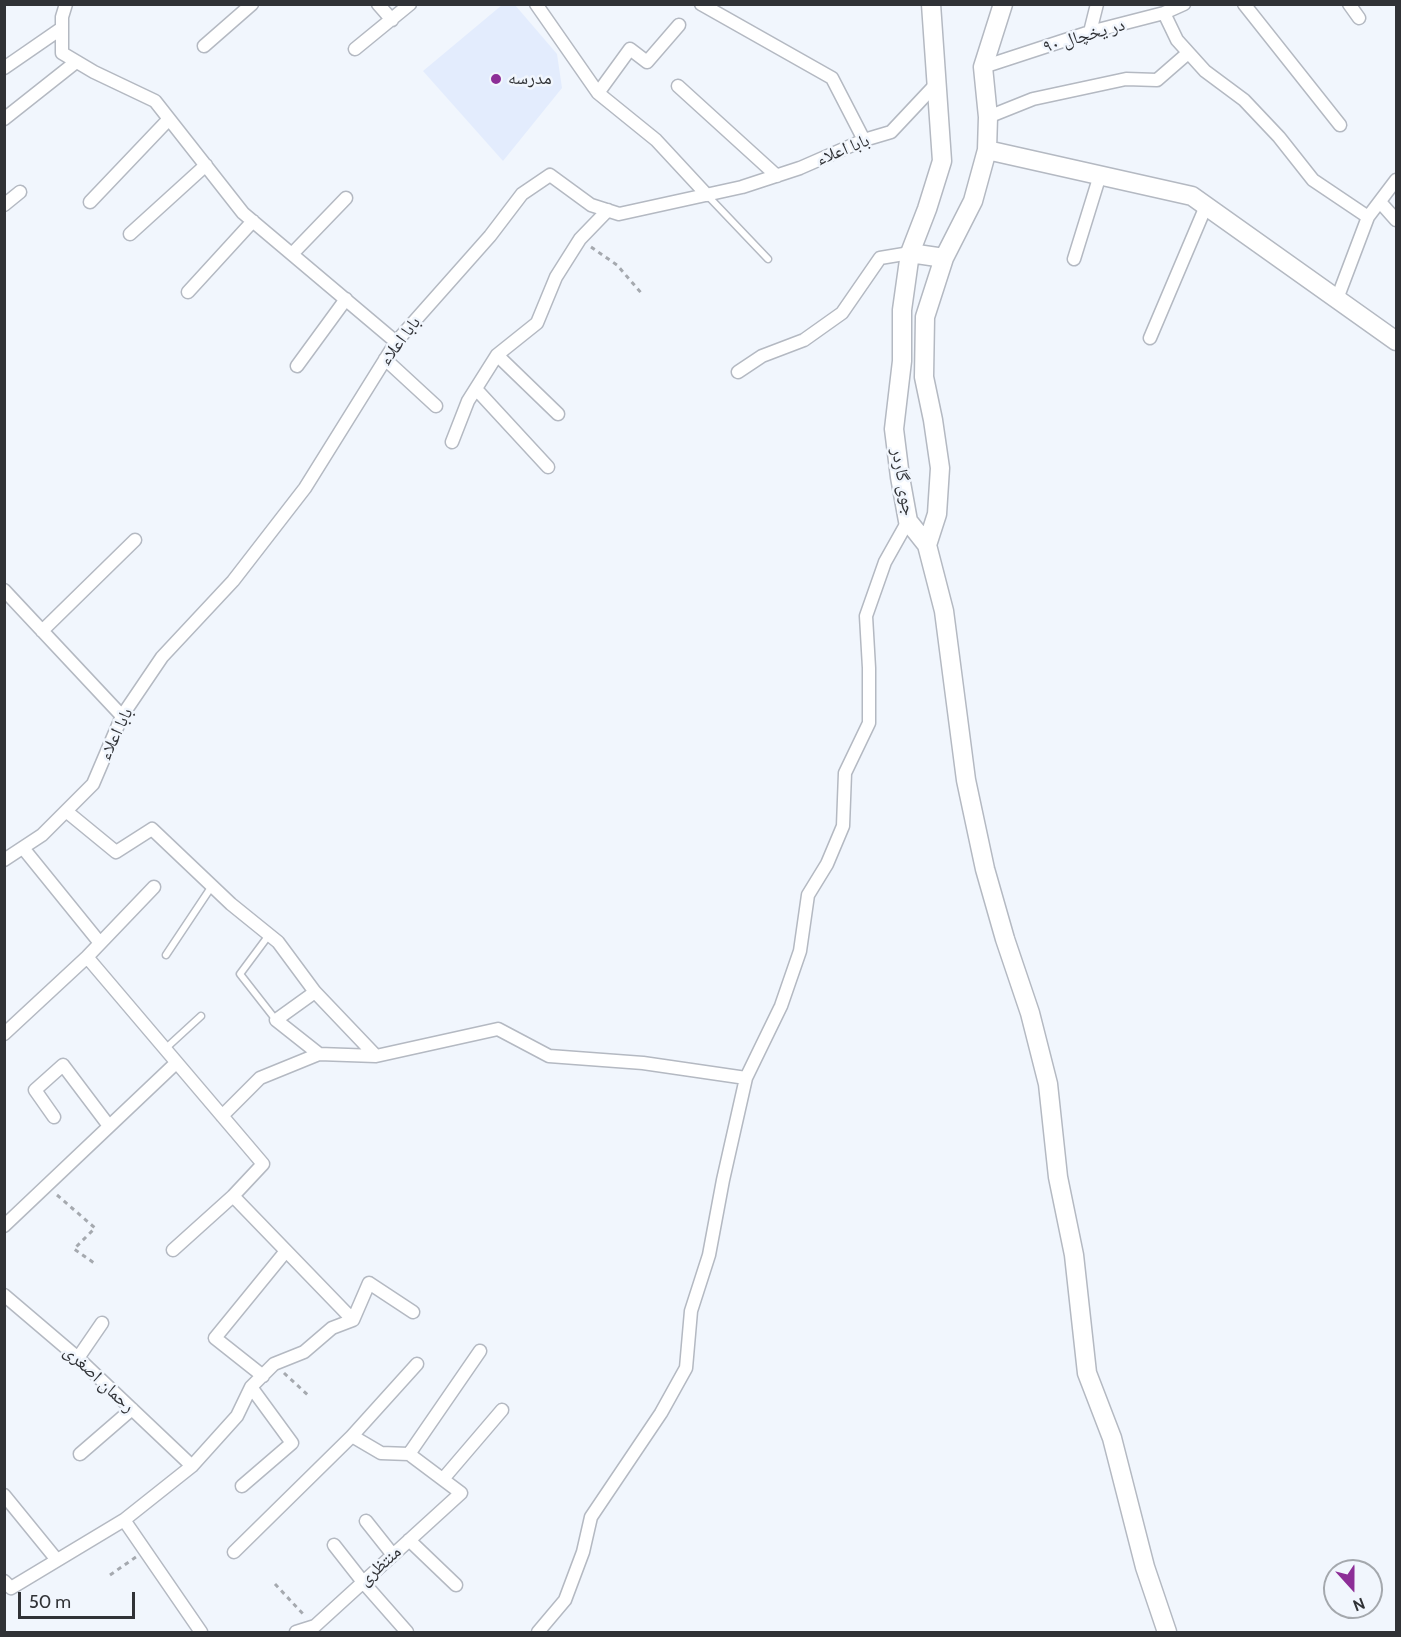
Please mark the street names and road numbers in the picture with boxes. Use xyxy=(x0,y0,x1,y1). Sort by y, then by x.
street label: در یخچال ۹۰ xyxy=(1041,14,1127,58)
street label: بابا اعلاء xyxy=(813,130,873,170)
street label: بابا اعلاء xyxy=(375,312,425,370)
street label: جوی گاردر xyxy=(886,446,920,518)
street label: بابا اعلاء xyxy=(94,704,138,764)
street label: رحمان اصغری xyxy=(59,1341,139,1417)
street label: منتظری xyxy=(354,1541,406,1591)

